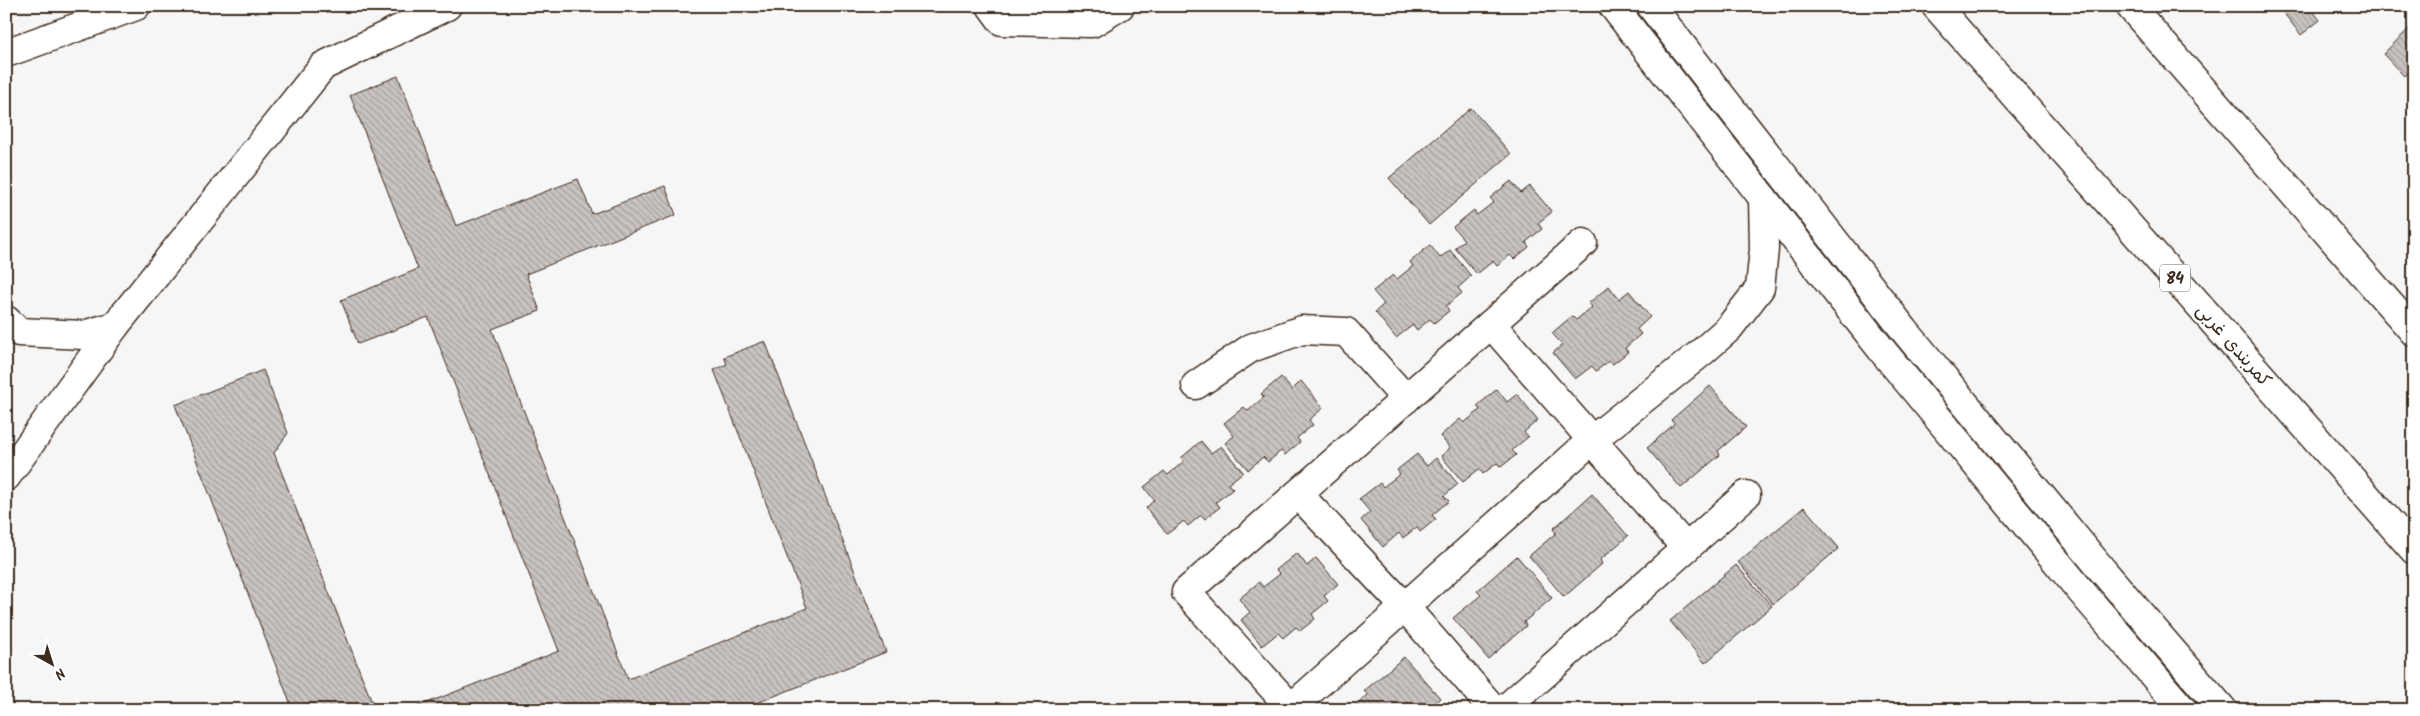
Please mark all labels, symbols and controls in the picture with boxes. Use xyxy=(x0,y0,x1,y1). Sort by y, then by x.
road number: 84 xyxy=(2160,264,2190,292)
street label: کمربندی غربی xyxy=(2188,298,2278,395)
north arrow xyxy=(28,638,78,688)
text: N xyxy=(49,662,70,685)

